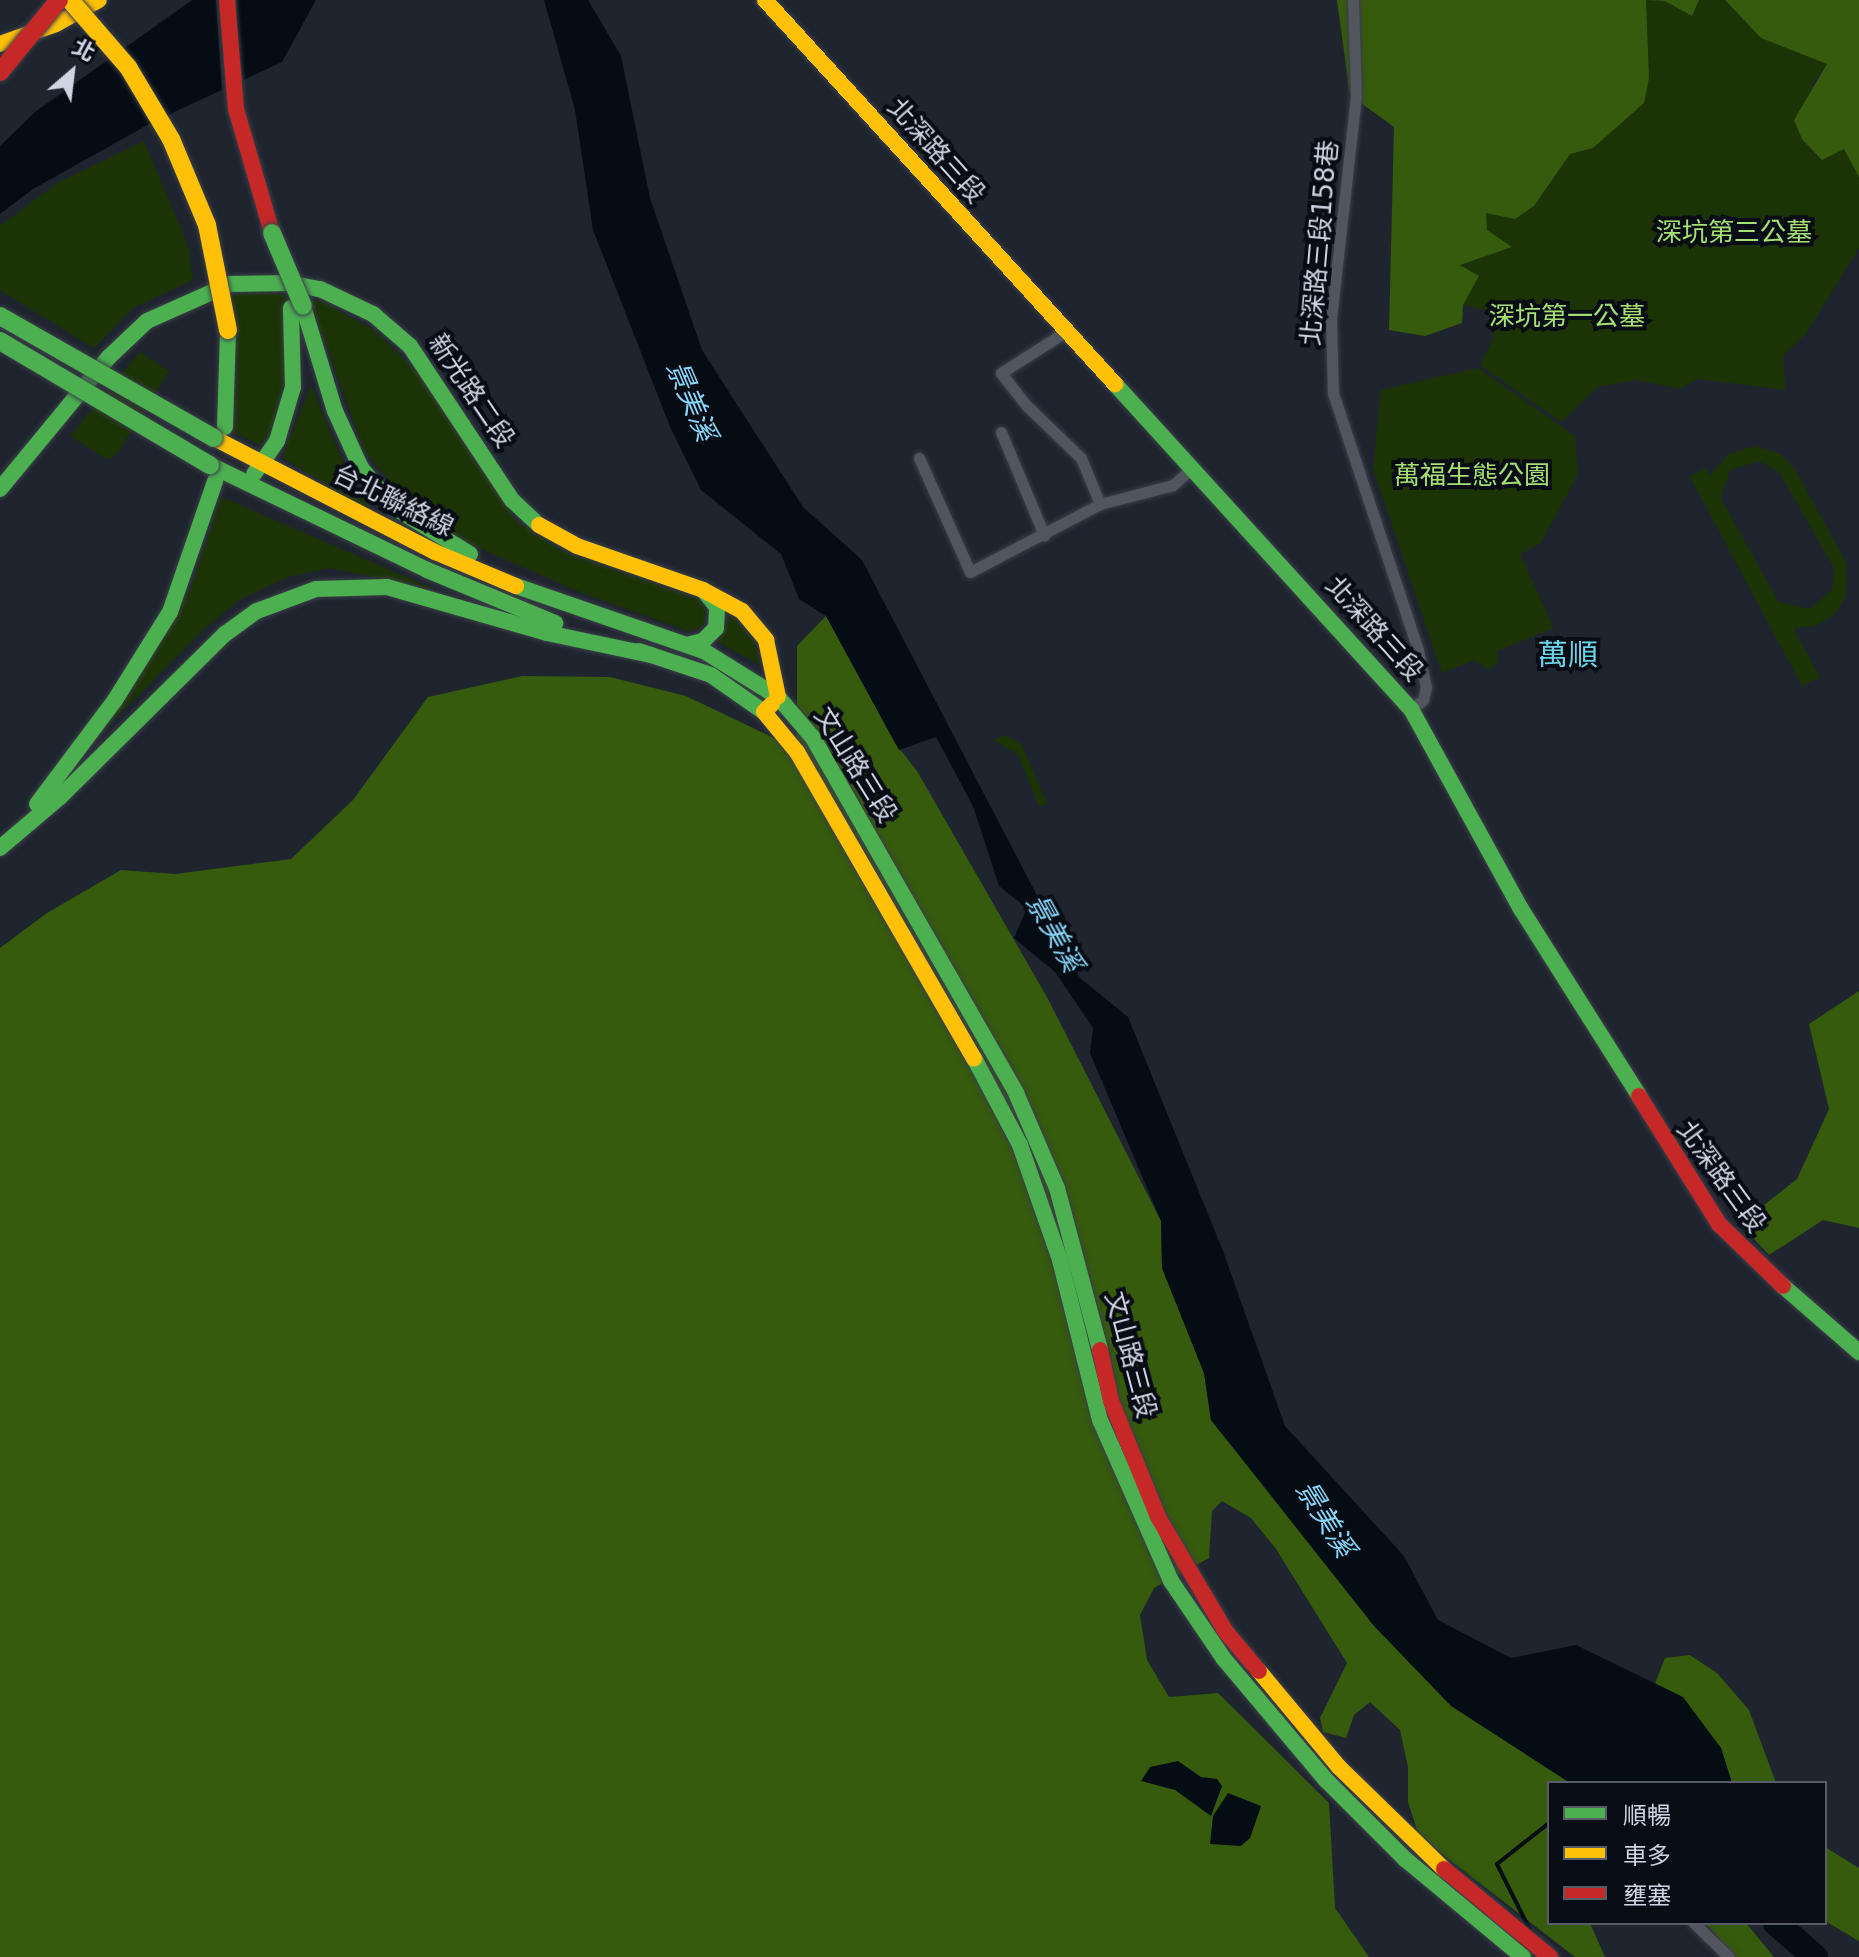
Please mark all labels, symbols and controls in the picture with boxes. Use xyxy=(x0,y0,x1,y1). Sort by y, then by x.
north arrow xyxy=(32,32,112,112)
text: 北 xyxy=(68,34,99,67)
street label: 北深路三段 xyxy=(881,92,991,210)
street label: 北深路三段158巷 xyxy=(1295,139,1345,347)
park label: 深坑第三公墓 xyxy=(1656,217,1812,249)
park label: 深坑第一公墓 xyxy=(1489,301,1645,333)
street label: 新光路二段 xyxy=(422,328,520,454)
water label: 景美溪 xyxy=(659,356,723,446)
street label: 台北聯絡線 xyxy=(328,458,458,544)
park label: 萬福生態公園 xyxy=(1394,460,1550,492)
street label: 北深路三段 xyxy=(1319,570,1429,688)
district label: 萬順 xyxy=(1538,637,1598,673)
street label: 文山路三段 xyxy=(807,702,903,828)
water label: 景美溪 xyxy=(1019,888,1089,978)
street label: 北深路三段 xyxy=(1670,1115,1772,1239)
street label: 文山路三段 xyxy=(1098,1288,1162,1422)
water label: 景美溪 xyxy=(1288,1474,1362,1564)
legend xyxy=(1547,1781,1827,1925)
text: 順暢 xyxy=(1623,1802,1671,1830)
text: 車多 xyxy=(1623,1842,1671,1870)
text: 壅塞 xyxy=(1623,1882,1671,1910)

